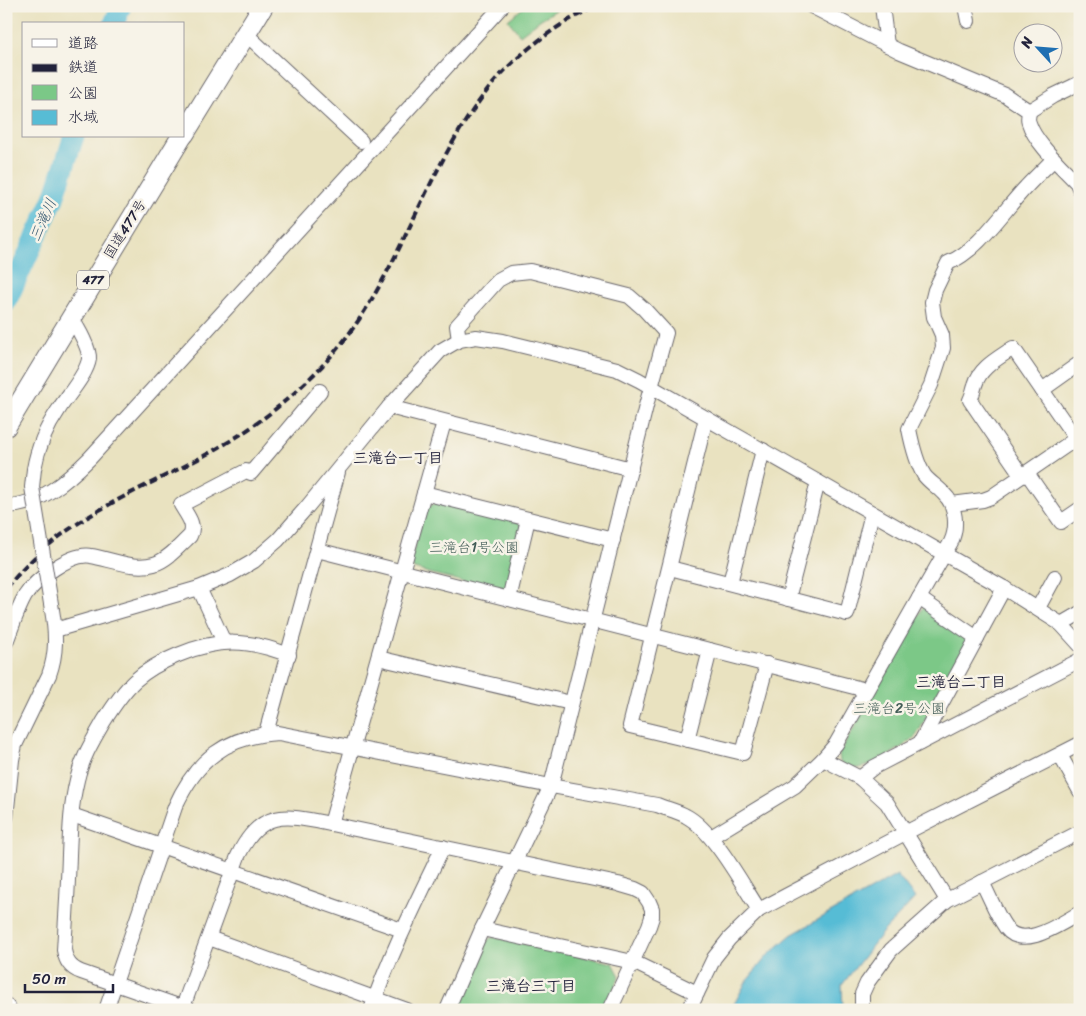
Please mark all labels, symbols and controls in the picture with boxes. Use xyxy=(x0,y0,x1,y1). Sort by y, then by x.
legend xyxy=(22,22,185,138)
north arrow xyxy=(1014,22,1064,72)
text: 道路 xyxy=(68,30,98,56)
text: N xyxy=(1013,32,1040,53)
text: 鉄道 xyxy=(68,54,98,80)
text: 公園 xyxy=(68,80,98,106)
text: 水域 xyxy=(68,104,98,130)
water label: 三滝川 xyxy=(22,194,64,246)
street label: 国道477号 xyxy=(97,194,153,264)
road number: 477 xyxy=(77,270,109,290)
district label: 三滝台一丁目 xyxy=(353,445,443,471)
park label: 三滝台1号公園 xyxy=(429,535,519,560)
district label: 三滝台二丁目 xyxy=(916,669,1006,695)
park label: 三滝台2号公園 xyxy=(853,696,945,721)
scale bar xyxy=(25,961,112,993)
text: 50 m xyxy=(32,966,67,992)
district label: 三滝台三丁目 xyxy=(486,973,576,999)

